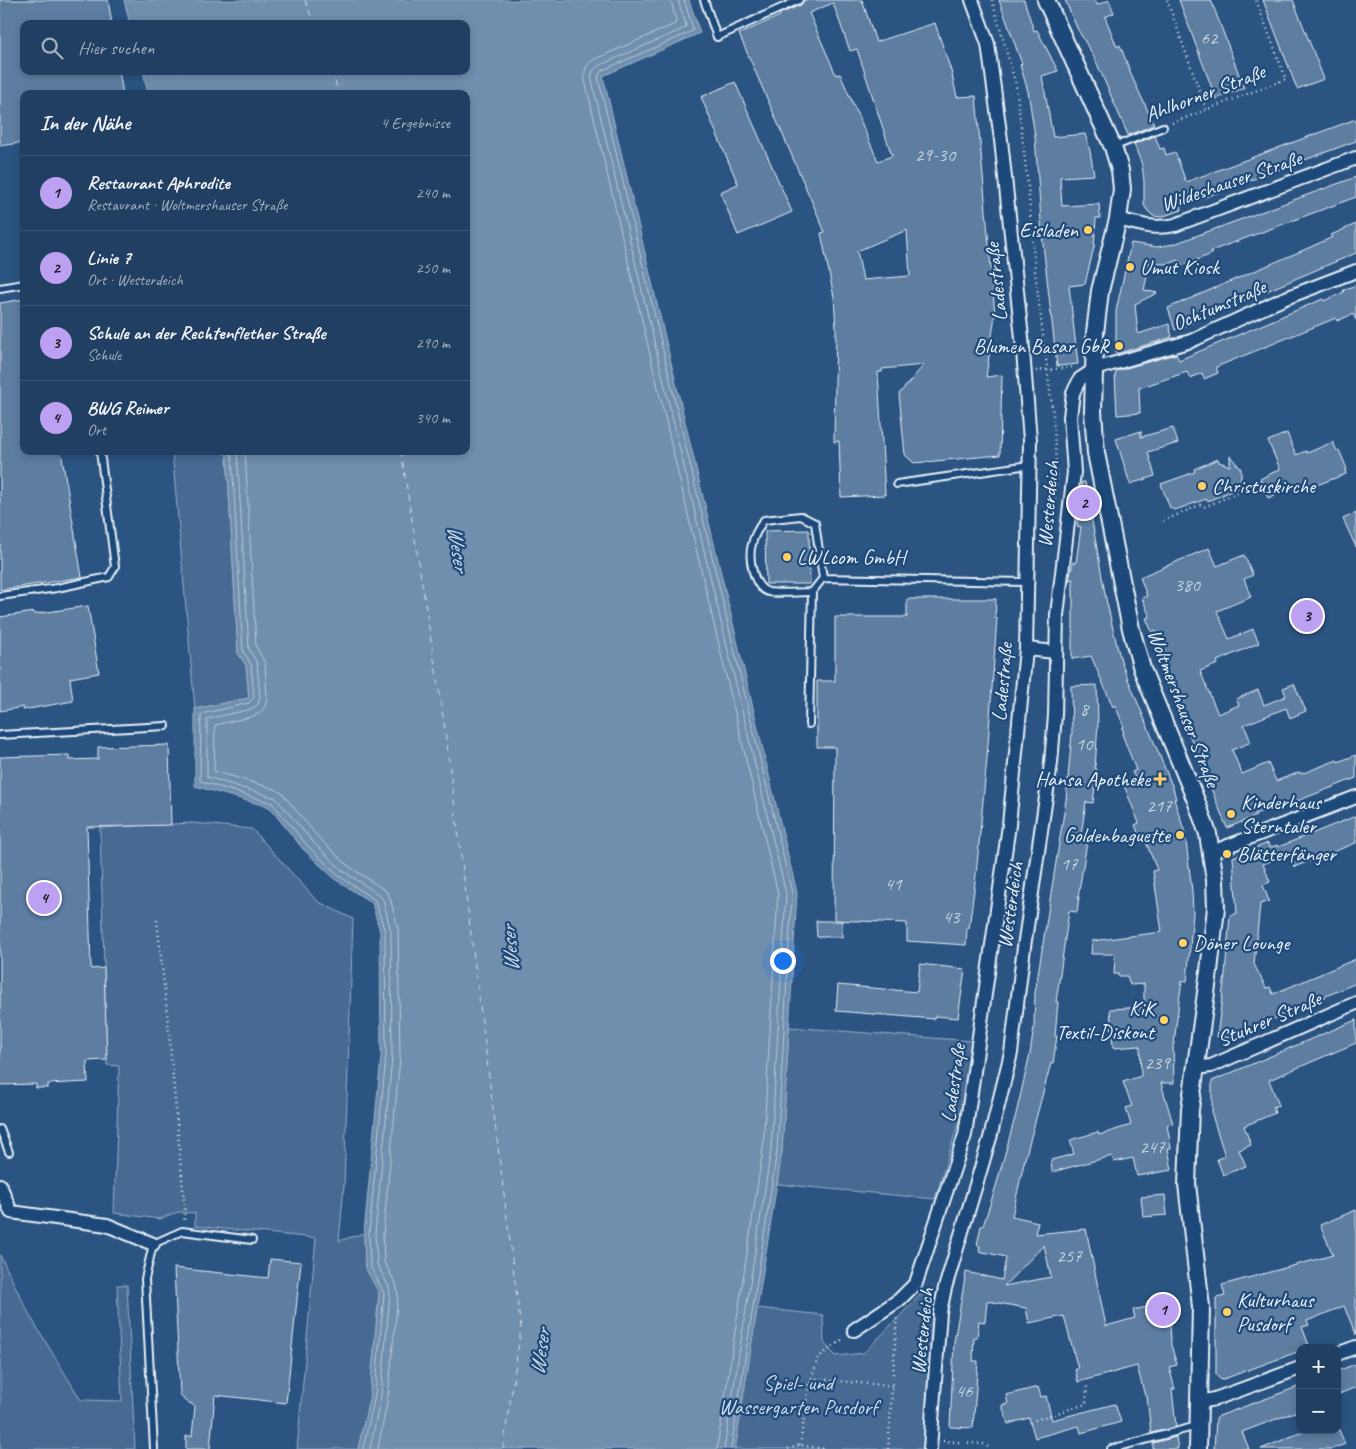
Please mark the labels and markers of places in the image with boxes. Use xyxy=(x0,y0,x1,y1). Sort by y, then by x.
place label: Eisladen xyxy=(1019,217,1079,243)
marker: Eisladen xyxy=(1082,224,1094,236)
place label: Umut Kiosk xyxy=(1140,254,1221,280)
marker: Umut Kiosk xyxy=(1124,261,1136,273)
place label: Blumen Basar GbR xyxy=(974,333,1111,359)
marker: Blumen Basar GbR xyxy=(1113,340,1125,352)
place label: Christuskirche xyxy=(1212,473,1317,499)
marker: Christuskirche xyxy=(1196,480,1208,492)
pin: 2 xyxy=(1068,484,1100,522)
place label: LWLcom GmbH xyxy=(797,544,909,570)
marker: LWLcom GmbH xyxy=(781,551,793,563)
pin: 3 xyxy=(1291,597,1323,635)
place label: Hansa Apotheke xyxy=(1035,766,1151,792)
marker: Hansa Apotheke xyxy=(1154,773,1166,785)
place label: Kinderhaus Sterntaler xyxy=(1241,789,1323,839)
marker: Kinderhaus Sterntaler xyxy=(1225,808,1237,820)
place label: Goldenbaguette xyxy=(1064,822,1171,848)
marker: Goldenbaguette xyxy=(1174,829,1186,841)
place label: Blätterfänger xyxy=(1237,841,1337,867)
marker: Blätterfänger xyxy=(1221,848,1233,860)
pin: 4 xyxy=(28,879,60,917)
place label: Döner Lounge xyxy=(1193,930,1292,956)
marker: Döner Lounge xyxy=(1177,937,1189,949)
place label: KiK Textil-Diskont xyxy=(1056,995,1158,1045)
marker: KiK Textil-Diskont xyxy=(1158,1014,1170,1026)
place label: Kulturhaus Pusdorf xyxy=(1237,1287,1315,1337)
pin: 1 xyxy=(1147,1291,1179,1329)
marker: Kulturhaus Pusdorf xyxy=(1221,1306,1233,1318)

